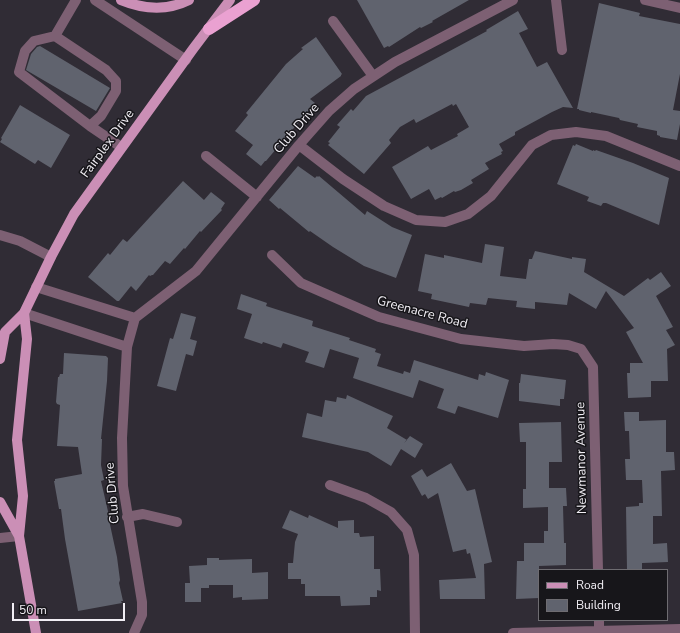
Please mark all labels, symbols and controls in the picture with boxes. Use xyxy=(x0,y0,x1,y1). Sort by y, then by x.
street label: Club Drive xyxy=(271,101,323,157)
street label: Fairplex Drive xyxy=(78,107,138,181)
street label: Greenacre Road xyxy=(375,293,469,333)
street label: Newmanor Avenue xyxy=(573,402,591,514)
street label: Club Drive xyxy=(103,462,123,524)
legend xyxy=(538,569,668,621)
text: Road xyxy=(576,577,604,593)
scale bar xyxy=(14,595,127,621)
text: Building xyxy=(576,597,621,613)
text: 50 m xyxy=(19,602,47,618)

